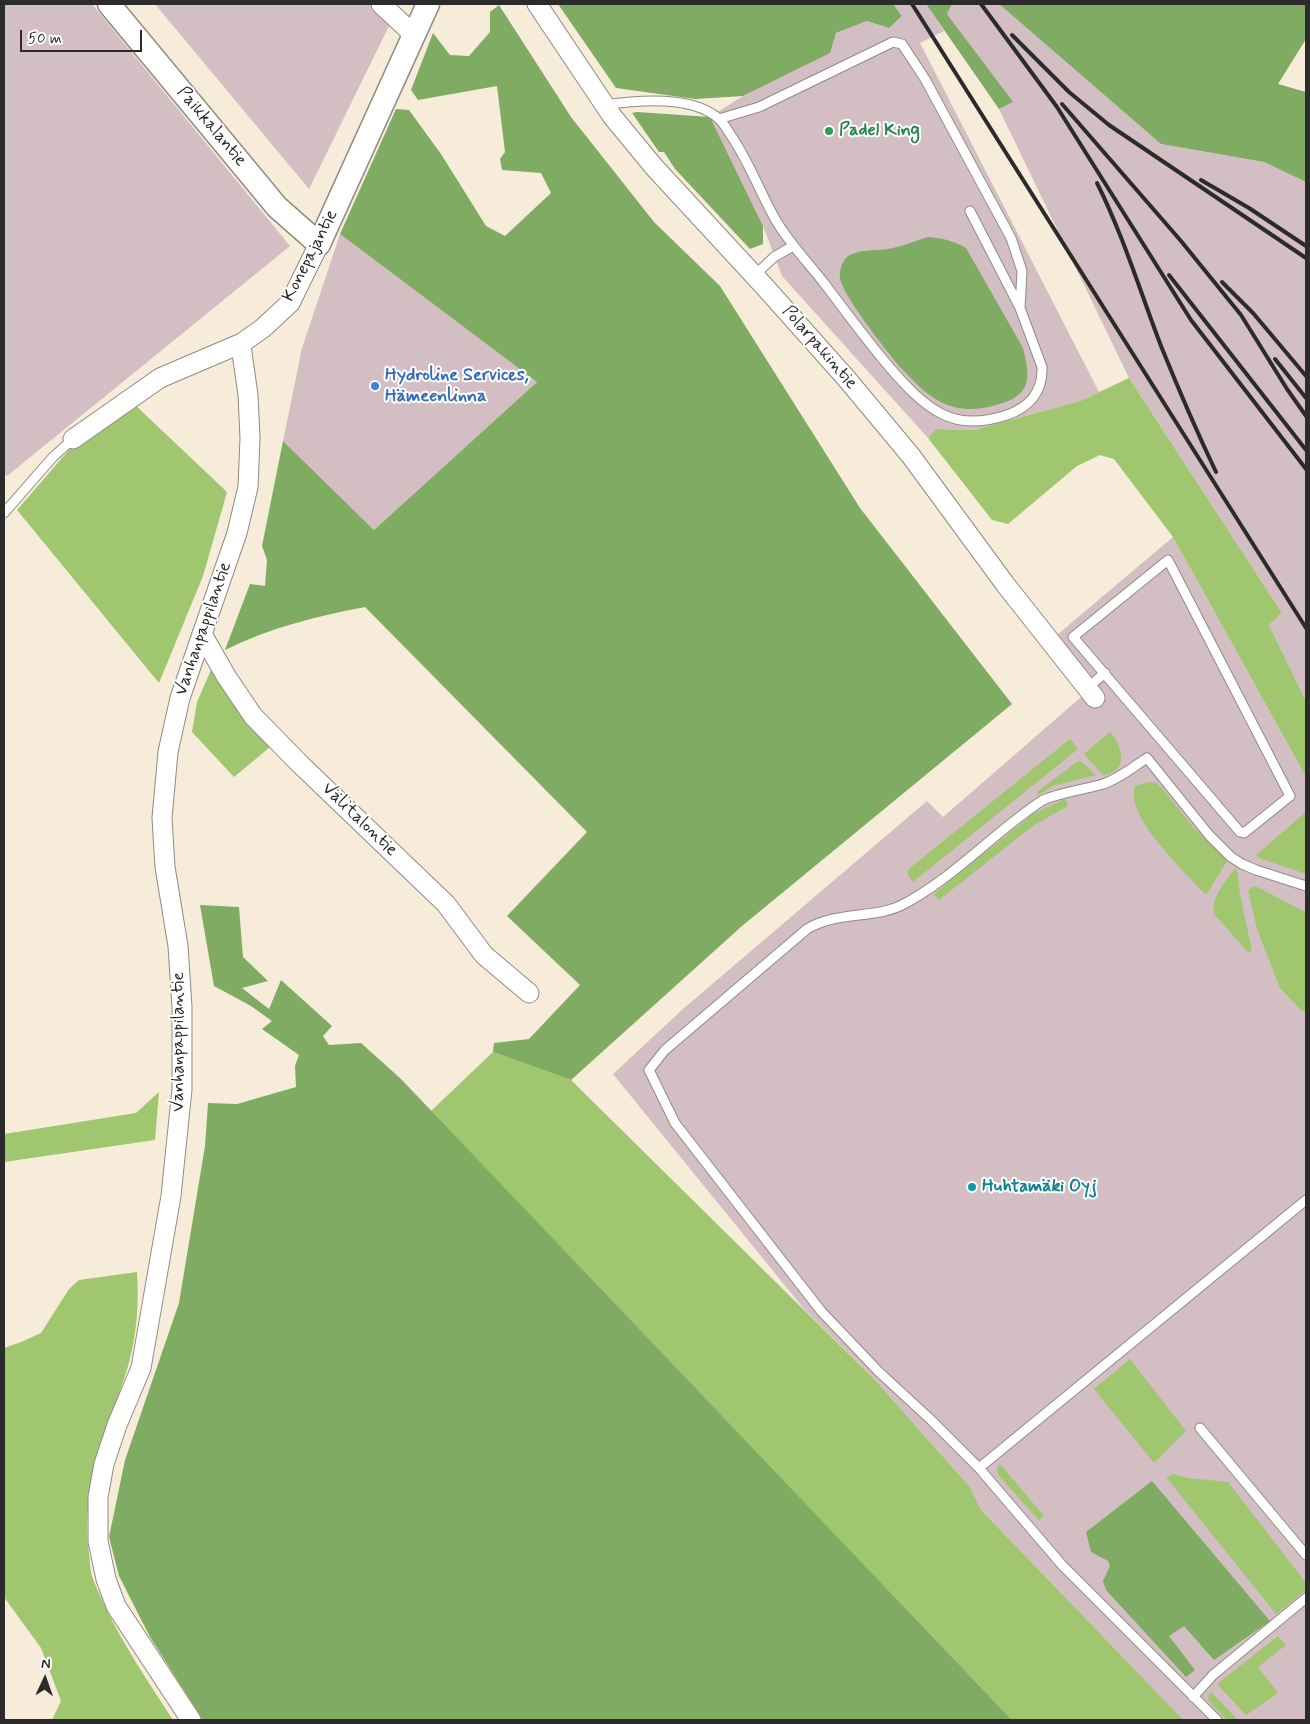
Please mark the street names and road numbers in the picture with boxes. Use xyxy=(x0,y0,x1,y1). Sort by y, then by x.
street label: Paikkalantie xyxy=(171,83,251,171)
street label: Konepajantie xyxy=(279,206,343,306)
street label: Polarpakintie xyxy=(777,302,861,394)
street label: Vanhanpappilantie xyxy=(171,559,237,699)
street label: Välitalontie xyxy=(317,779,401,861)
street label: Vanhanpappilantie xyxy=(168,972,190,1112)

